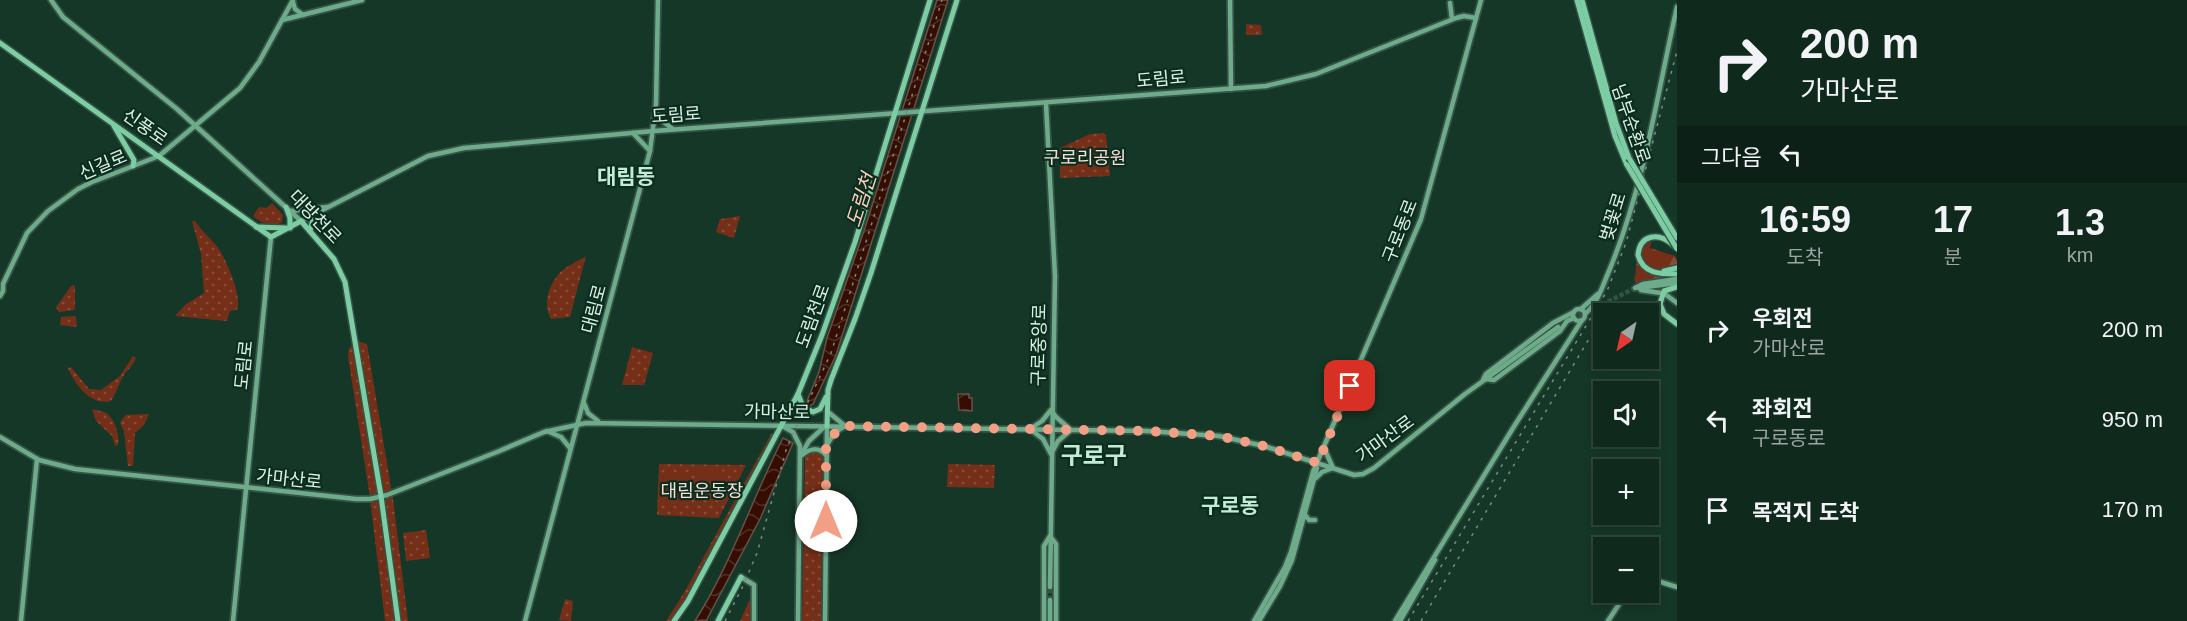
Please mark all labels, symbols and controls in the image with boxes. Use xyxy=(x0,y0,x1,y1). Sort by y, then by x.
text: 200 m xyxy=(1800,20,1919,67)
icon: right xyxy=(1701,24,1779,102)
street label: 도림로 xyxy=(1135,67,1187,91)
text: 가마산로 xyxy=(1800,76,1899,106)
street label: 남부순환로 xyxy=(1608,82,1654,166)
street label: 도림로 xyxy=(651,103,701,127)
street label: 신풍로 xyxy=(119,105,171,149)
icon: left xyxy=(1774,138,1807,171)
text: 그다음 xyxy=(1701,145,1762,170)
street label: 신길로 xyxy=(76,146,130,184)
park label: 구로리공원 xyxy=(1044,148,1126,168)
district label: 대림동 xyxy=(597,165,655,188)
water label: 도림천 xyxy=(842,168,881,230)
street label: 대방천로 xyxy=(285,186,345,248)
street label: 벚꽃로 xyxy=(1596,190,1630,244)
street label: 구로동로 xyxy=(1379,196,1421,266)
text: 16:59 xyxy=(1759,199,1851,240)
text: 17 xyxy=(1933,199,1973,240)
text: 1.3 xyxy=(2055,202,2105,243)
text: km xyxy=(2067,244,2093,266)
text: 도착 xyxy=(1787,246,1823,268)
text: 분 xyxy=(1944,246,1962,268)
street label: 도림천로 xyxy=(792,281,834,351)
street label: 대림로 xyxy=(578,282,610,336)
street label: 구로중앙로 xyxy=(1028,303,1050,387)
north arrow xyxy=(1593,303,1659,369)
map controls xyxy=(1593,303,1659,603)
text: 우회전 xyxy=(1752,306,1813,331)
icon: right xyxy=(1701,314,1734,347)
text: 200 m xyxy=(2102,317,2163,342)
text: 가마산로 xyxy=(1752,337,1826,359)
street label: 도림로 xyxy=(231,339,257,391)
pin xyxy=(1324,360,1375,411)
icon: arrive xyxy=(1333,369,1366,402)
button: sound xyxy=(1593,381,1659,447)
text: 좌회전 xyxy=(1752,396,1813,421)
street label: 가마산로 xyxy=(744,401,810,423)
icon: left xyxy=(1701,404,1734,437)
text: 950 m xyxy=(2102,407,2163,432)
street label: 가마산로 xyxy=(1352,411,1418,467)
text: 구로동로 xyxy=(1752,427,1826,449)
district label: 구로구 xyxy=(1061,442,1127,469)
button: + xyxy=(1593,459,1659,525)
street label: 가마산로 xyxy=(255,466,323,492)
park label: 대림운동장 xyxy=(661,481,743,501)
position arrow xyxy=(794,489,858,553)
district label: 구로동 xyxy=(1201,494,1259,517)
icon: arrive xyxy=(1701,494,1734,527)
text: 170 m xyxy=(2102,497,2163,522)
text: 목적지 도착 xyxy=(1752,500,1859,525)
button: − xyxy=(1593,537,1659,603)

